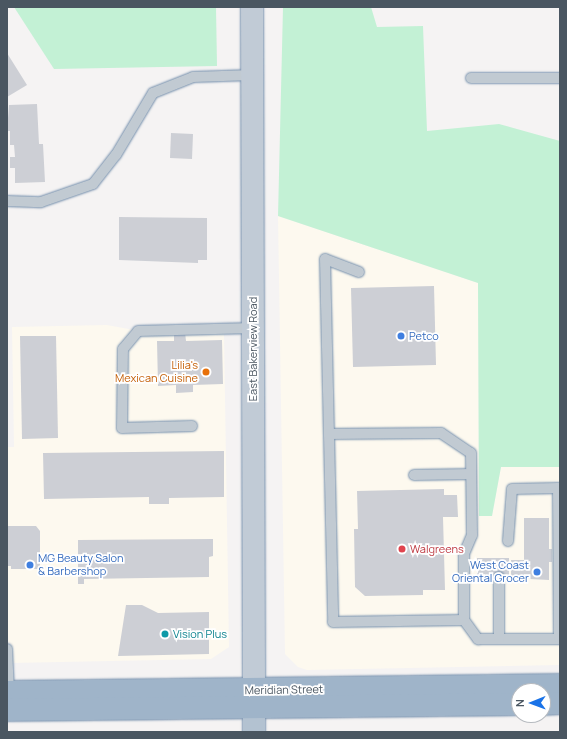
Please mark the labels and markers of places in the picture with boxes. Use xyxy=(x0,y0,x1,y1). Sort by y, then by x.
place label: Petco xyxy=(409,329,439,343)
marker: Petco xyxy=(396,331,406,341)
place label: Lilia's Mexican Cuisine xyxy=(115,359,198,385)
marker: Lilia's Mexican Cuisine xyxy=(201,367,211,377)
place label: Walgreens xyxy=(410,542,464,556)
marker: Walgreens xyxy=(397,544,407,554)
place label: MG Beauty Salon & Barbershop xyxy=(38,552,124,578)
place label: West Coast Oriental Grocer xyxy=(452,559,529,585)
marker: MG Beauty Salon & Barbershop xyxy=(25,560,35,570)
marker: West Coast Oriental Grocer xyxy=(532,567,542,577)
place label: Vision Plus xyxy=(173,627,227,641)
marker: Vision Plus xyxy=(160,629,170,639)

